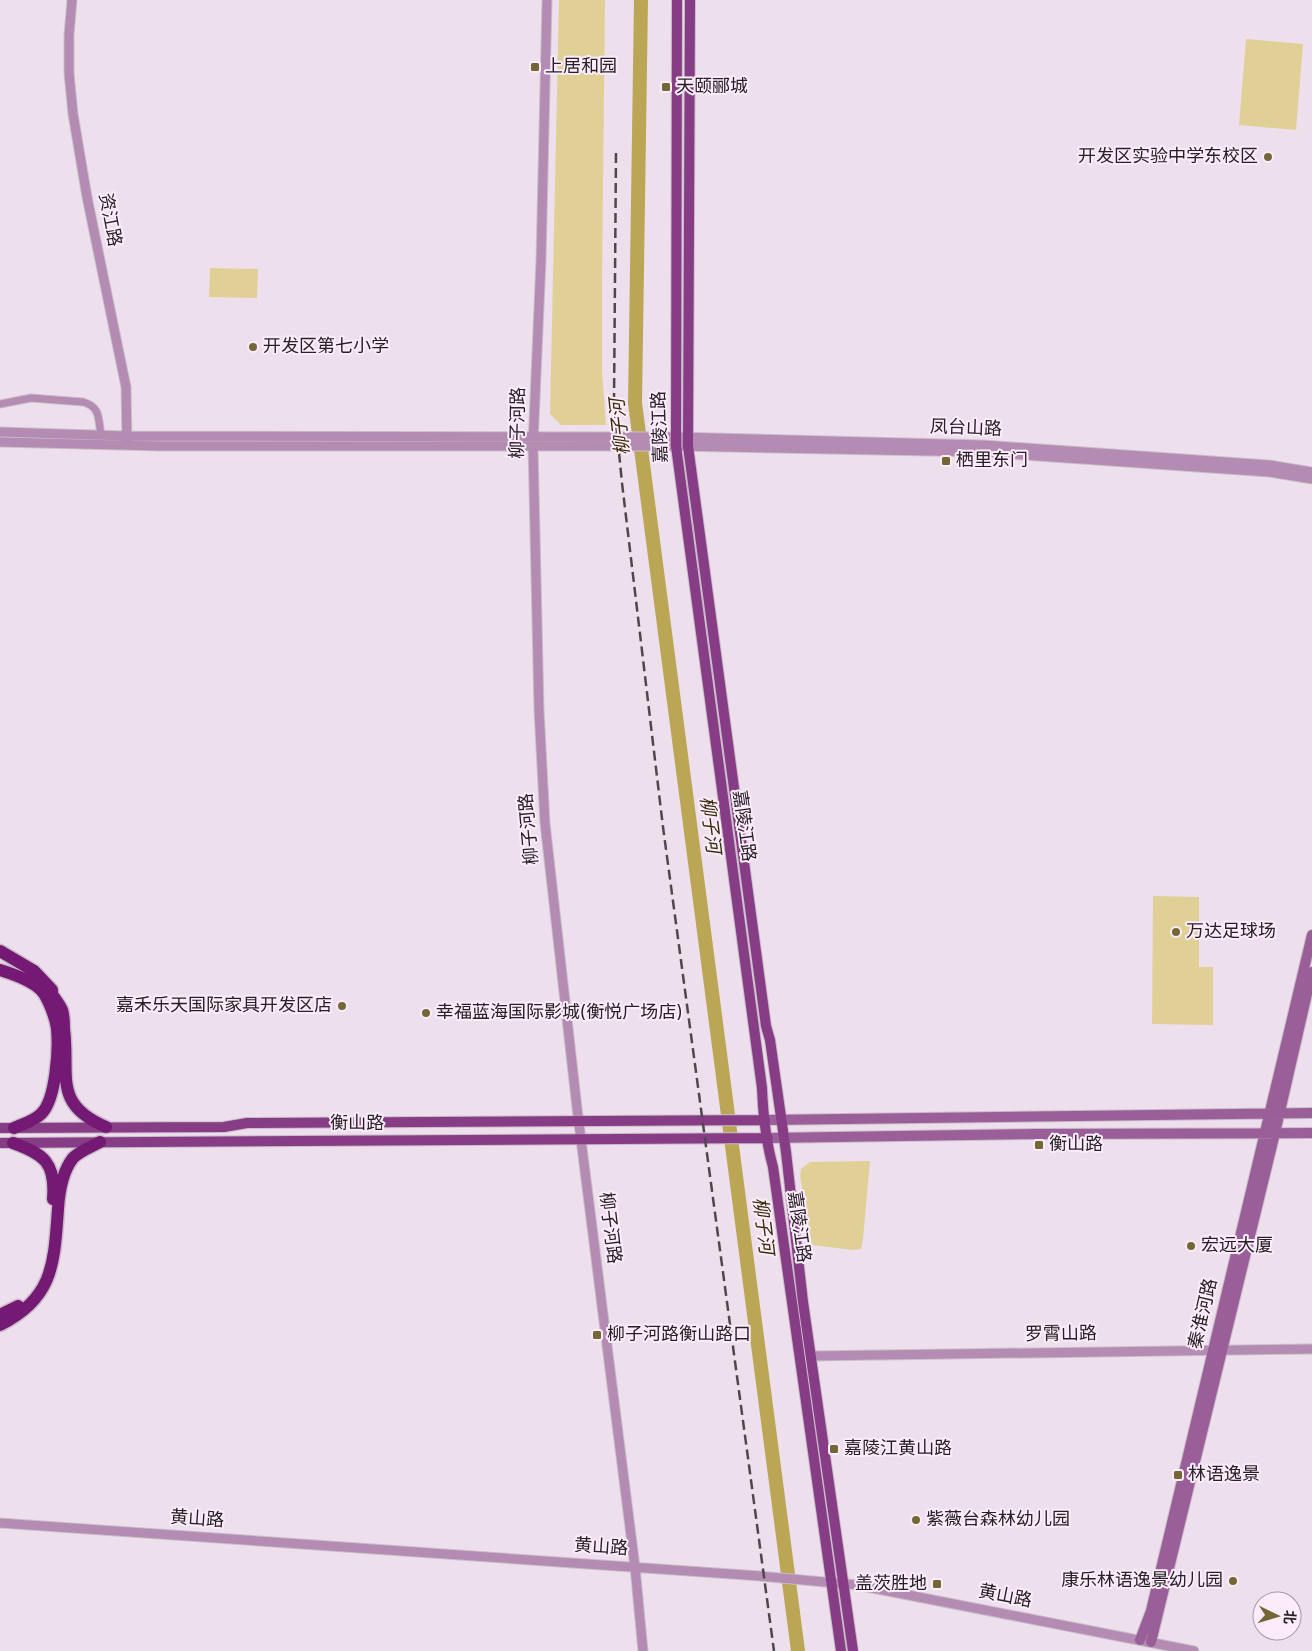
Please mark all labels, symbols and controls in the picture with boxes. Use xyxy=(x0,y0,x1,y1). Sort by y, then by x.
place label: 上居和园 xyxy=(545,56,617,79)
marker: 上居和园 xyxy=(529,61,541,73)
place label: 天颐郦城 xyxy=(676,76,748,99)
marker: 天颐郦城 xyxy=(660,81,672,93)
place label: 开发区实验中学东校区 xyxy=(1078,146,1258,169)
marker: 开发区实验中学东校区 xyxy=(1262,151,1274,163)
street label: 资江路 xyxy=(93,191,125,249)
place label: 开发区第七小学 xyxy=(263,336,389,359)
marker: 开发区第七小学 xyxy=(247,341,259,353)
street label: 柳子河路 xyxy=(507,387,531,459)
street label: 嘉陵江路 xyxy=(648,391,674,463)
water label: 柳子河 xyxy=(606,393,636,457)
street label: 凤台山路 xyxy=(930,416,1002,442)
place label: 栖里东门 xyxy=(956,450,1028,473)
marker: 栖里东门 xyxy=(940,455,952,467)
street label: 嘉陵江路 xyxy=(727,789,759,863)
street label: 柳子河路 xyxy=(515,792,545,866)
water label: 柳子河 xyxy=(694,795,725,859)
place label: 万达足球场 xyxy=(1186,921,1276,944)
marker: 万达足球场 xyxy=(1170,926,1182,938)
place label: 嘉禾乐天国际家具开发区店 xyxy=(116,995,332,1018)
marker: 嘉禾乐天国际家具开发区店 xyxy=(336,1000,348,1012)
place label: 幸福蓝海国际影城(衡悦广场店) xyxy=(436,1002,682,1025)
marker: 幸福蓝海国际影城(衡悦广场店) xyxy=(420,1007,432,1019)
street label: 衡山路 xyxy=(330,1113,384,1136)
place label: 衡山路 xyxy=(1049,1134,1103,1157)
marker: 衡山路 xyxy=(1033,1139,1045,1151)
street label: 嘉陵江路 xyxy=(782,1190,814,1264)
street label: 柳子河路 xyxy=(593,1191,625,1265)
water label: 柳子河 xyxy=(747,1196,778,1260)
place label: 宏远大厦 xyxy=(1201,1235,1273,1258)
marker: 宏远大厦 xyxy=(1185,1240,1197,1252)
street label: 秦淮河路 xyxy=(1185,1276,1223,1352)
street label: 罗霄山路 xyxy=(1025,1323,1097,1347)
place label: 柳子河路衡山路口 xyxy=(607,1324,751,1347)
marker: 柳子河路衡山路口 xyxy=(591,1329,603,1341)
place label: 嘉陵江黄山路 xyxy=(844,1438,952,1461)
marker: 嘉陵江黄山路 xyxy=(828,1443,840,1455)
place label: 林语逸景 xyxy=(1188,1464,1260,1487)
marker: 林语逸景 xyxy=(1172,1469,1184,1481)
street label: 黄山路 xyxy=(169,1507,225,1533)
place label: 紫薇台森林幼儿园 xyxy=(926,1509,1070,1532)
marker: 紫薇台森林幼儿园 xyxy=(910,1514,922,1526)
street label: 黄山路 xyxy=(573,1535,629,1561)
place label: 康乐林语逸景幼儿园 xyxy=(1061,1570,1223,1593)
place label: 盖茨胜地 xyxy=(855,1573,927,1596)
marker: 康乐林语逸景幼儿园 xyxy=(1227,1575,1239,1587)
marker: 盖茨胜地 xyxy=(931,1578,943,1590)
street label: 黄山路 xyxy=(976,1581,1034,1613)
north arrow xyxy=(1252,1591,1302,1641)
text: 北 xyxy=(1279,1609,1298,1625)

